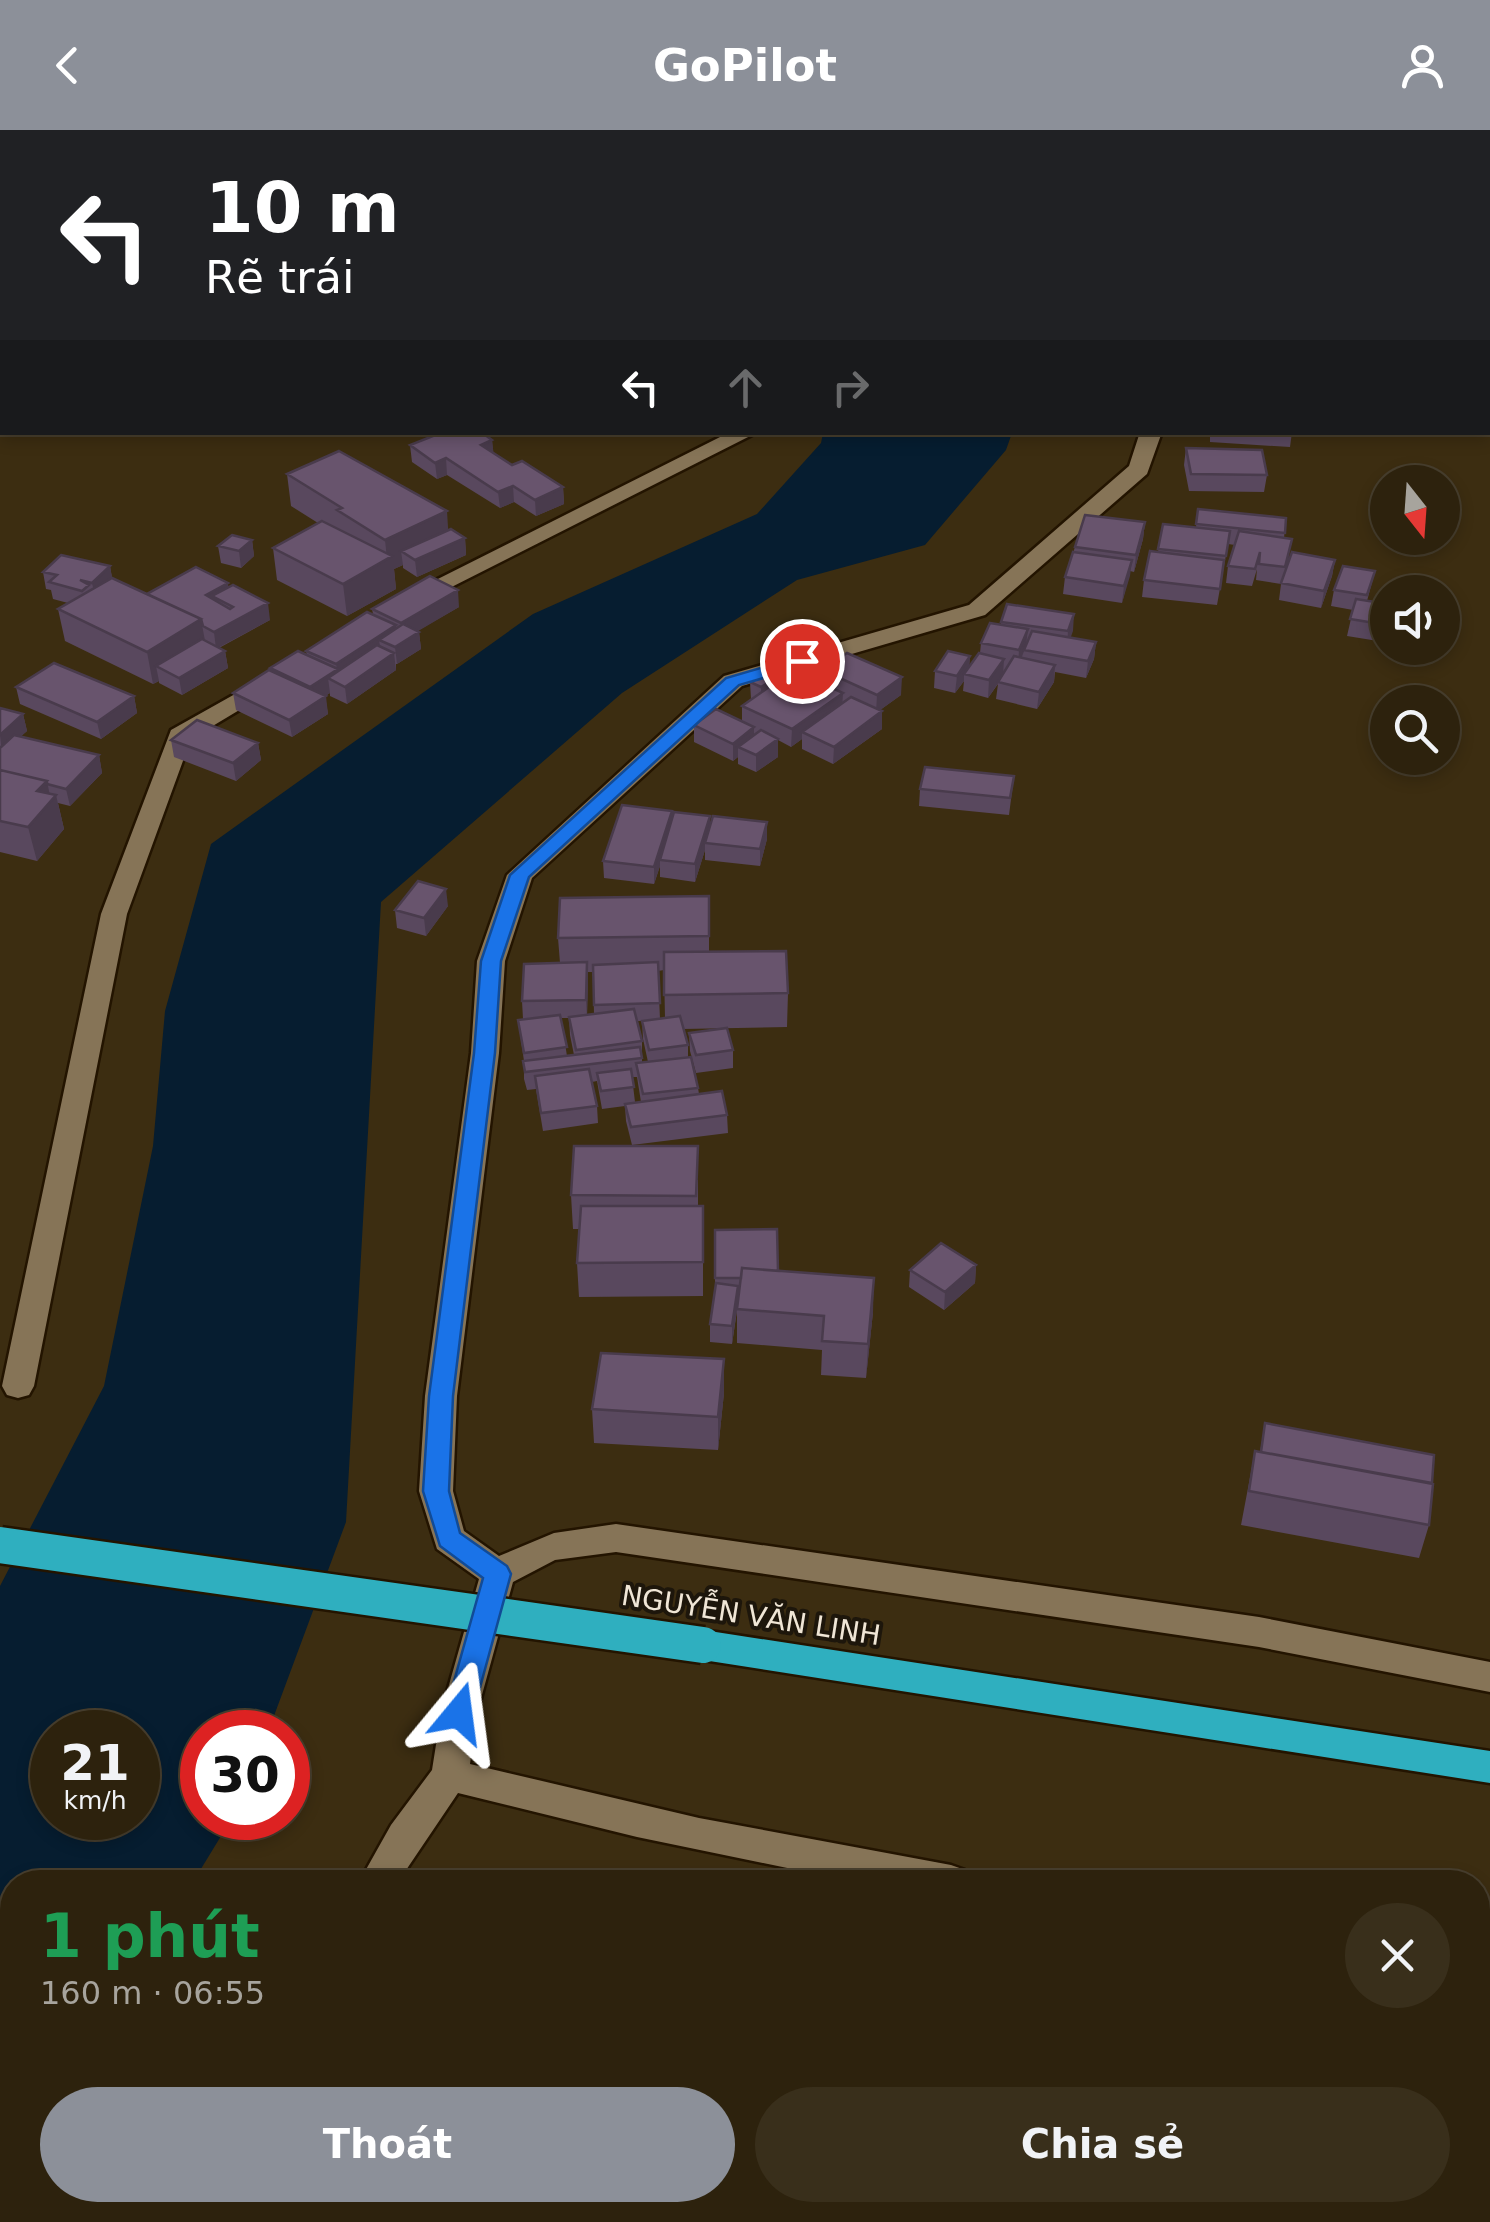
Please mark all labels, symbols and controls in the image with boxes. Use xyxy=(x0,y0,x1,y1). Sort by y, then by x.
icon: back xyxy=(40,38,95,93)
icon: person xyxy=(1395,38,1450,93)
text: GoPilot xyxy=(653,39,837,92)
text: 10 m xyxy=(205,167,400,249)
icon: left xyxy=(40,170,170,300)
text: Rẽ trái xyxy=(205,251,354,304)
icon: left xyxy=(613,360,668,415)
icon: ahead xyxy=(718,360,773,415)
icon: right xyxy=(823,360,878,415)
north arrow xyxy=(1370,465,1460,555)
map controls xyxy=(1370,465,1460,775)
button: sound xyxy=(1370,575,1460,665)
pin xyxy=(760,619,845,704)
icon: arrive xyxy=(775,634,830,689)
button: search xyxy=(1370,685,1460,775)
street label: NGUYỄN VĂN LINH xyxy=(619,1575,883,1652)
position arrow xyxy=(407,1661,511,1765)
speed limit sign: 30 xyxy=(180,1710,310,1840)
text: 21 xyxy=(60,1734,130,1792)
text: km/h xyxy=(63,1786,127,1815)
text: 1 phút xyxy=(40,1901,260,1971)
button: close xyxy=(1345,1903,1450,2008)
text: 160 m · 06:55 xyxy=(40,1974,265,2012)
button: Thoát xyxy=(40,2087,735,2202)
button: Chia sẻ xyxy=(755,2087,1450,2202)

